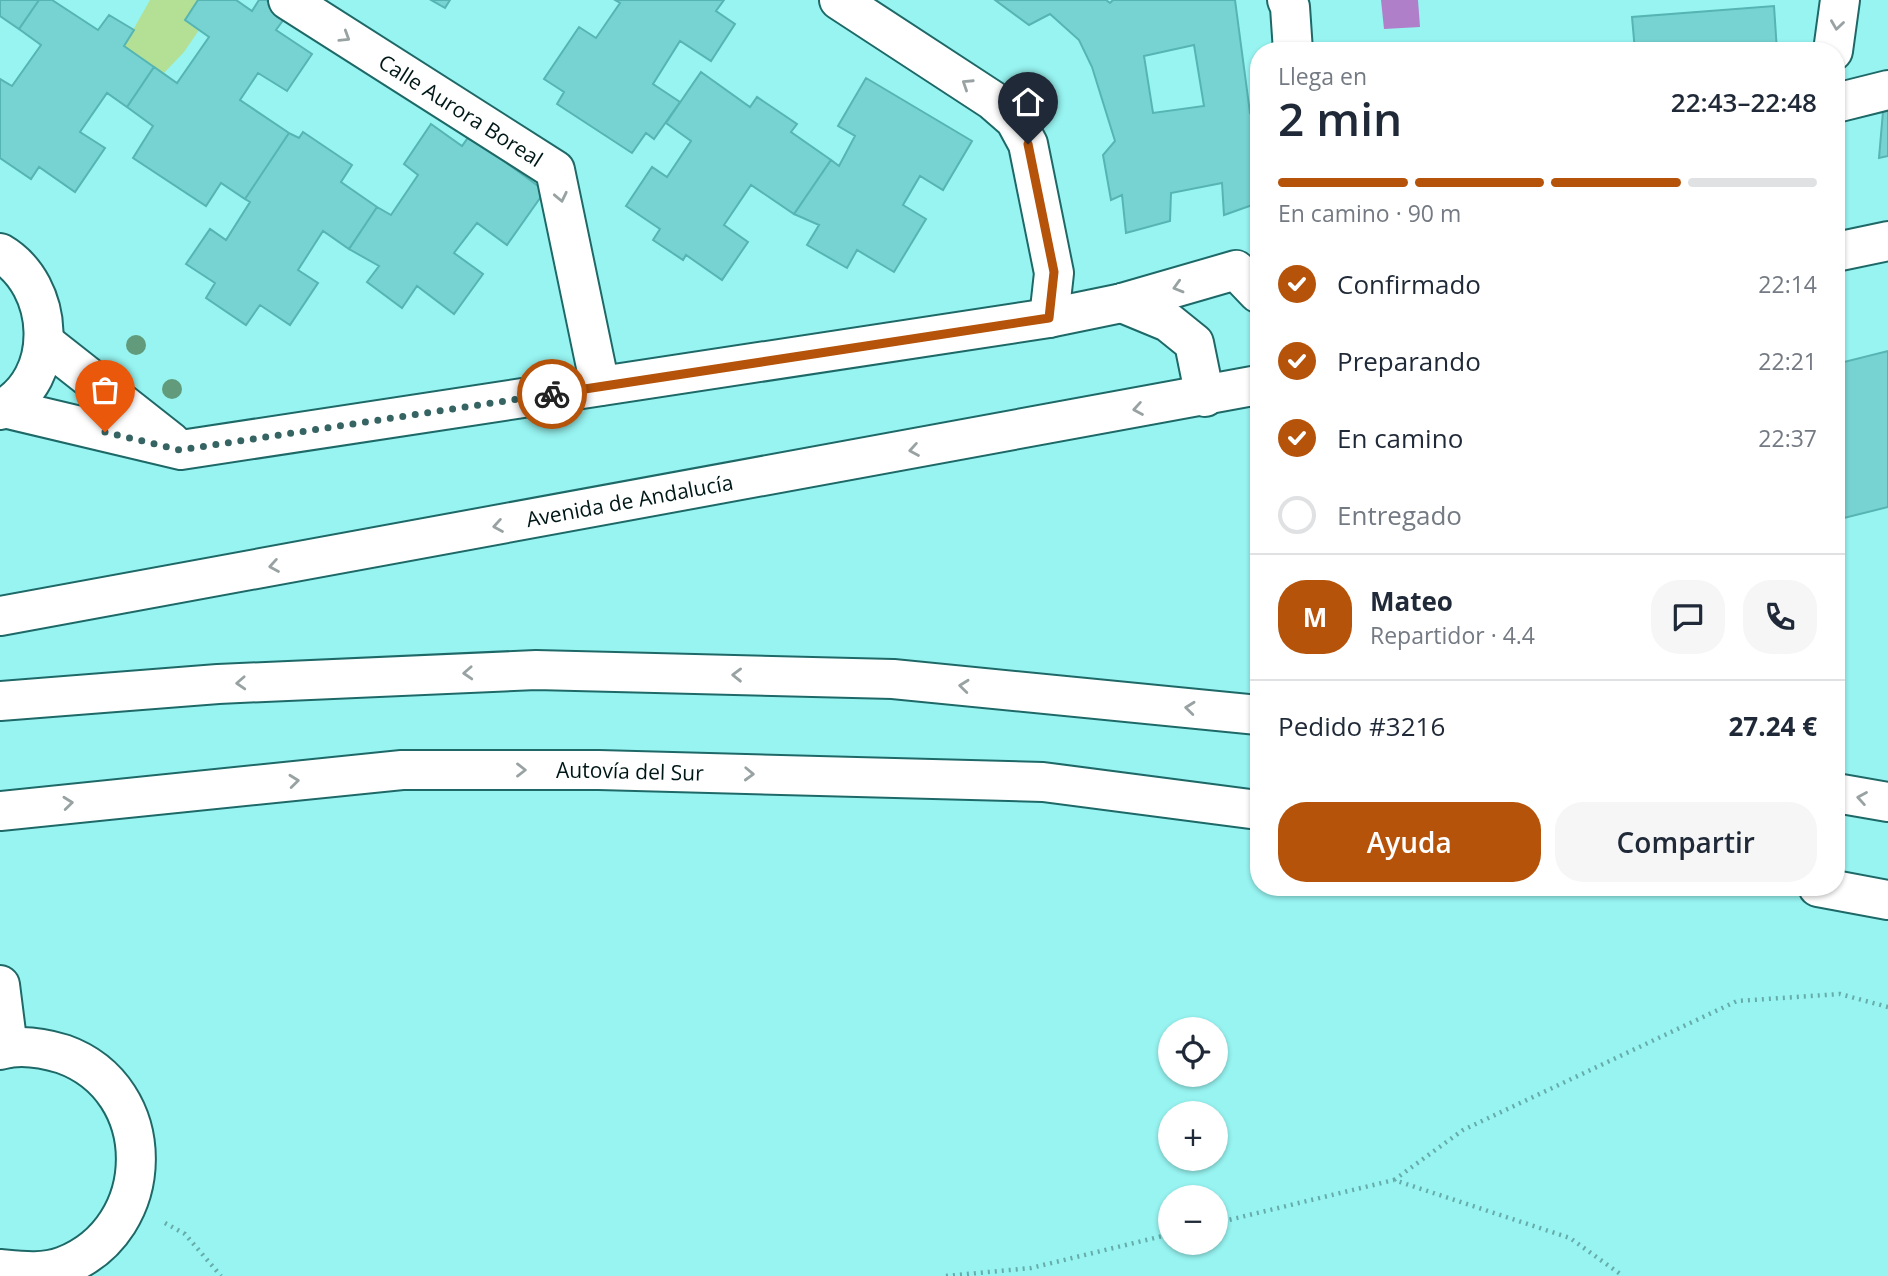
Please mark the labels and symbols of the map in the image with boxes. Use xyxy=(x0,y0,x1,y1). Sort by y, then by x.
one-way arrow xyxy=(1829,20,1844,31)
one-way arrow xyxy=(337,28,350,41)
street label: Calle Aurora Boreal xyxy=(373,47,548,173)
pin xyxy=(998,72,1058,144)
one-way arrow xyxy=(962,80,975,93)
one-way arrow xyxy=(552,191,567,203)
one-way arrow xyxy=(1172,278,1184,293)
courier xyxy=(517,359,587,429)
pin xyxy=(75,360,135,432)
one-way arrow xyxy=(1132,401,1144,416)
one-way arrow xyxy=(908,442,920,457)
street label: Avenida de Andalucía xyxy=(524,468,735,533)
one-way arrow xyxy=(492,517,504,532)
one-way arrow xyxy=(268,558,280,573)
one-way arrow xyxy=(462,665,473,680)
one-way arrow xyxy=(731,667,742,682)
one-way arrow xyxy=(235,675,246,690)
one-way arrow xyxy=(958,678,970,693)
one-way arrow xyxy=(1185,701,1196,716)
street label: Autovía del Sur xyxy=(556,756,705,787)
one-way arrow xyxy=(516,762,527,778)
one-way arrow xyxy=(743,766,754,781)
one-way arrow xyxy=(288,773,300,788)
one-way arrow xyxy=(1856,791,1868,806)
one-way arrow xyxy=(63,796,74,811)

